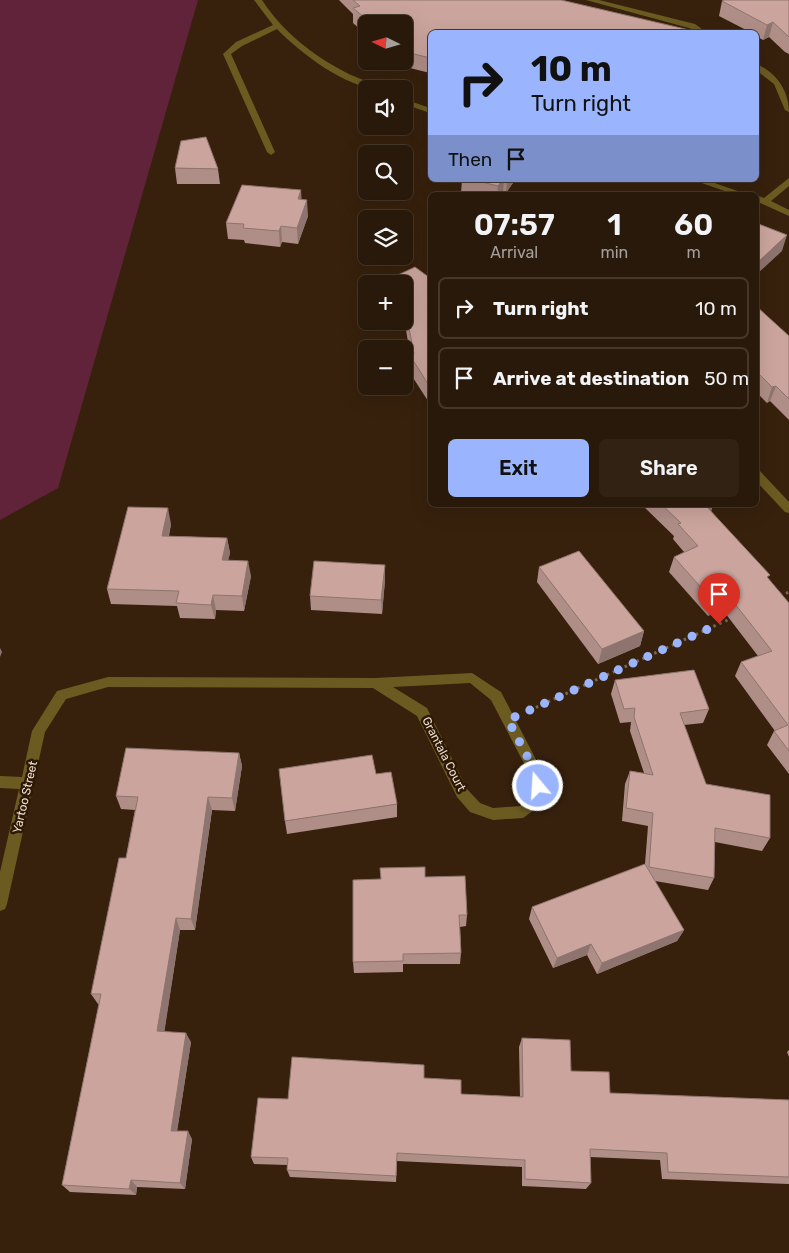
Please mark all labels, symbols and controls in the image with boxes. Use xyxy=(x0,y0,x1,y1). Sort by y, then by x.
north arrow xyxy=(358,15,412,70)
map controls xyxy=(358,15,413,395)
text: 10 m xyxy=(531,48,612,90)
icon: right xyxy=(448,50,513,115)
button: sound xyxy=(358,80,413,135)
text: Turn right xyxy=(531,90,631,117)
button: search xyxy=(358,145,413,200)
icon: arrive xyxy=(502,145,530,173)
text: Then xyxy=(448,148,492,171)
text: 07:57 xyxy=(474,207,555,243)
text: 1 xyxy=(607,207,622,243)
text: 60 xyxy=(674,207,713,243)
button: layers xyxy=(358,210,413,265)
text: Arrival xyxy=(490,243,538,262)
text: min xyxy=(600,243,628,262)
text: m xyxy=(687,243,701,262)
button: + xyxy=(358,275,413,330)
icon: right xyxy=(450,294,478,322)
text: Turn right xyxy=(493,297,588,320)
text: 10 m xyxy=(695,297,737,320)
button: − xyxy=(358,340,413,395)
icon: arrive xyxy=(450,364,478,392)
text: Arrive at destination xyxy=(493,367,689,390)
text: 50 m xyxy=(704,367,749,390)
button: Exit xyxy=(448,439,589,497)
button: Share xyxy=(599,439,739,497)
pin xyxy=(698,573,740,624)
icon: arrive xyxy=(705,580,733,608)
street label: Grantala Court xyxy=(419,714,469,794)
street label: Yartoo Street xyxy=(10,759,40,835)
position arrow xyxy=(511,759,563,811)

